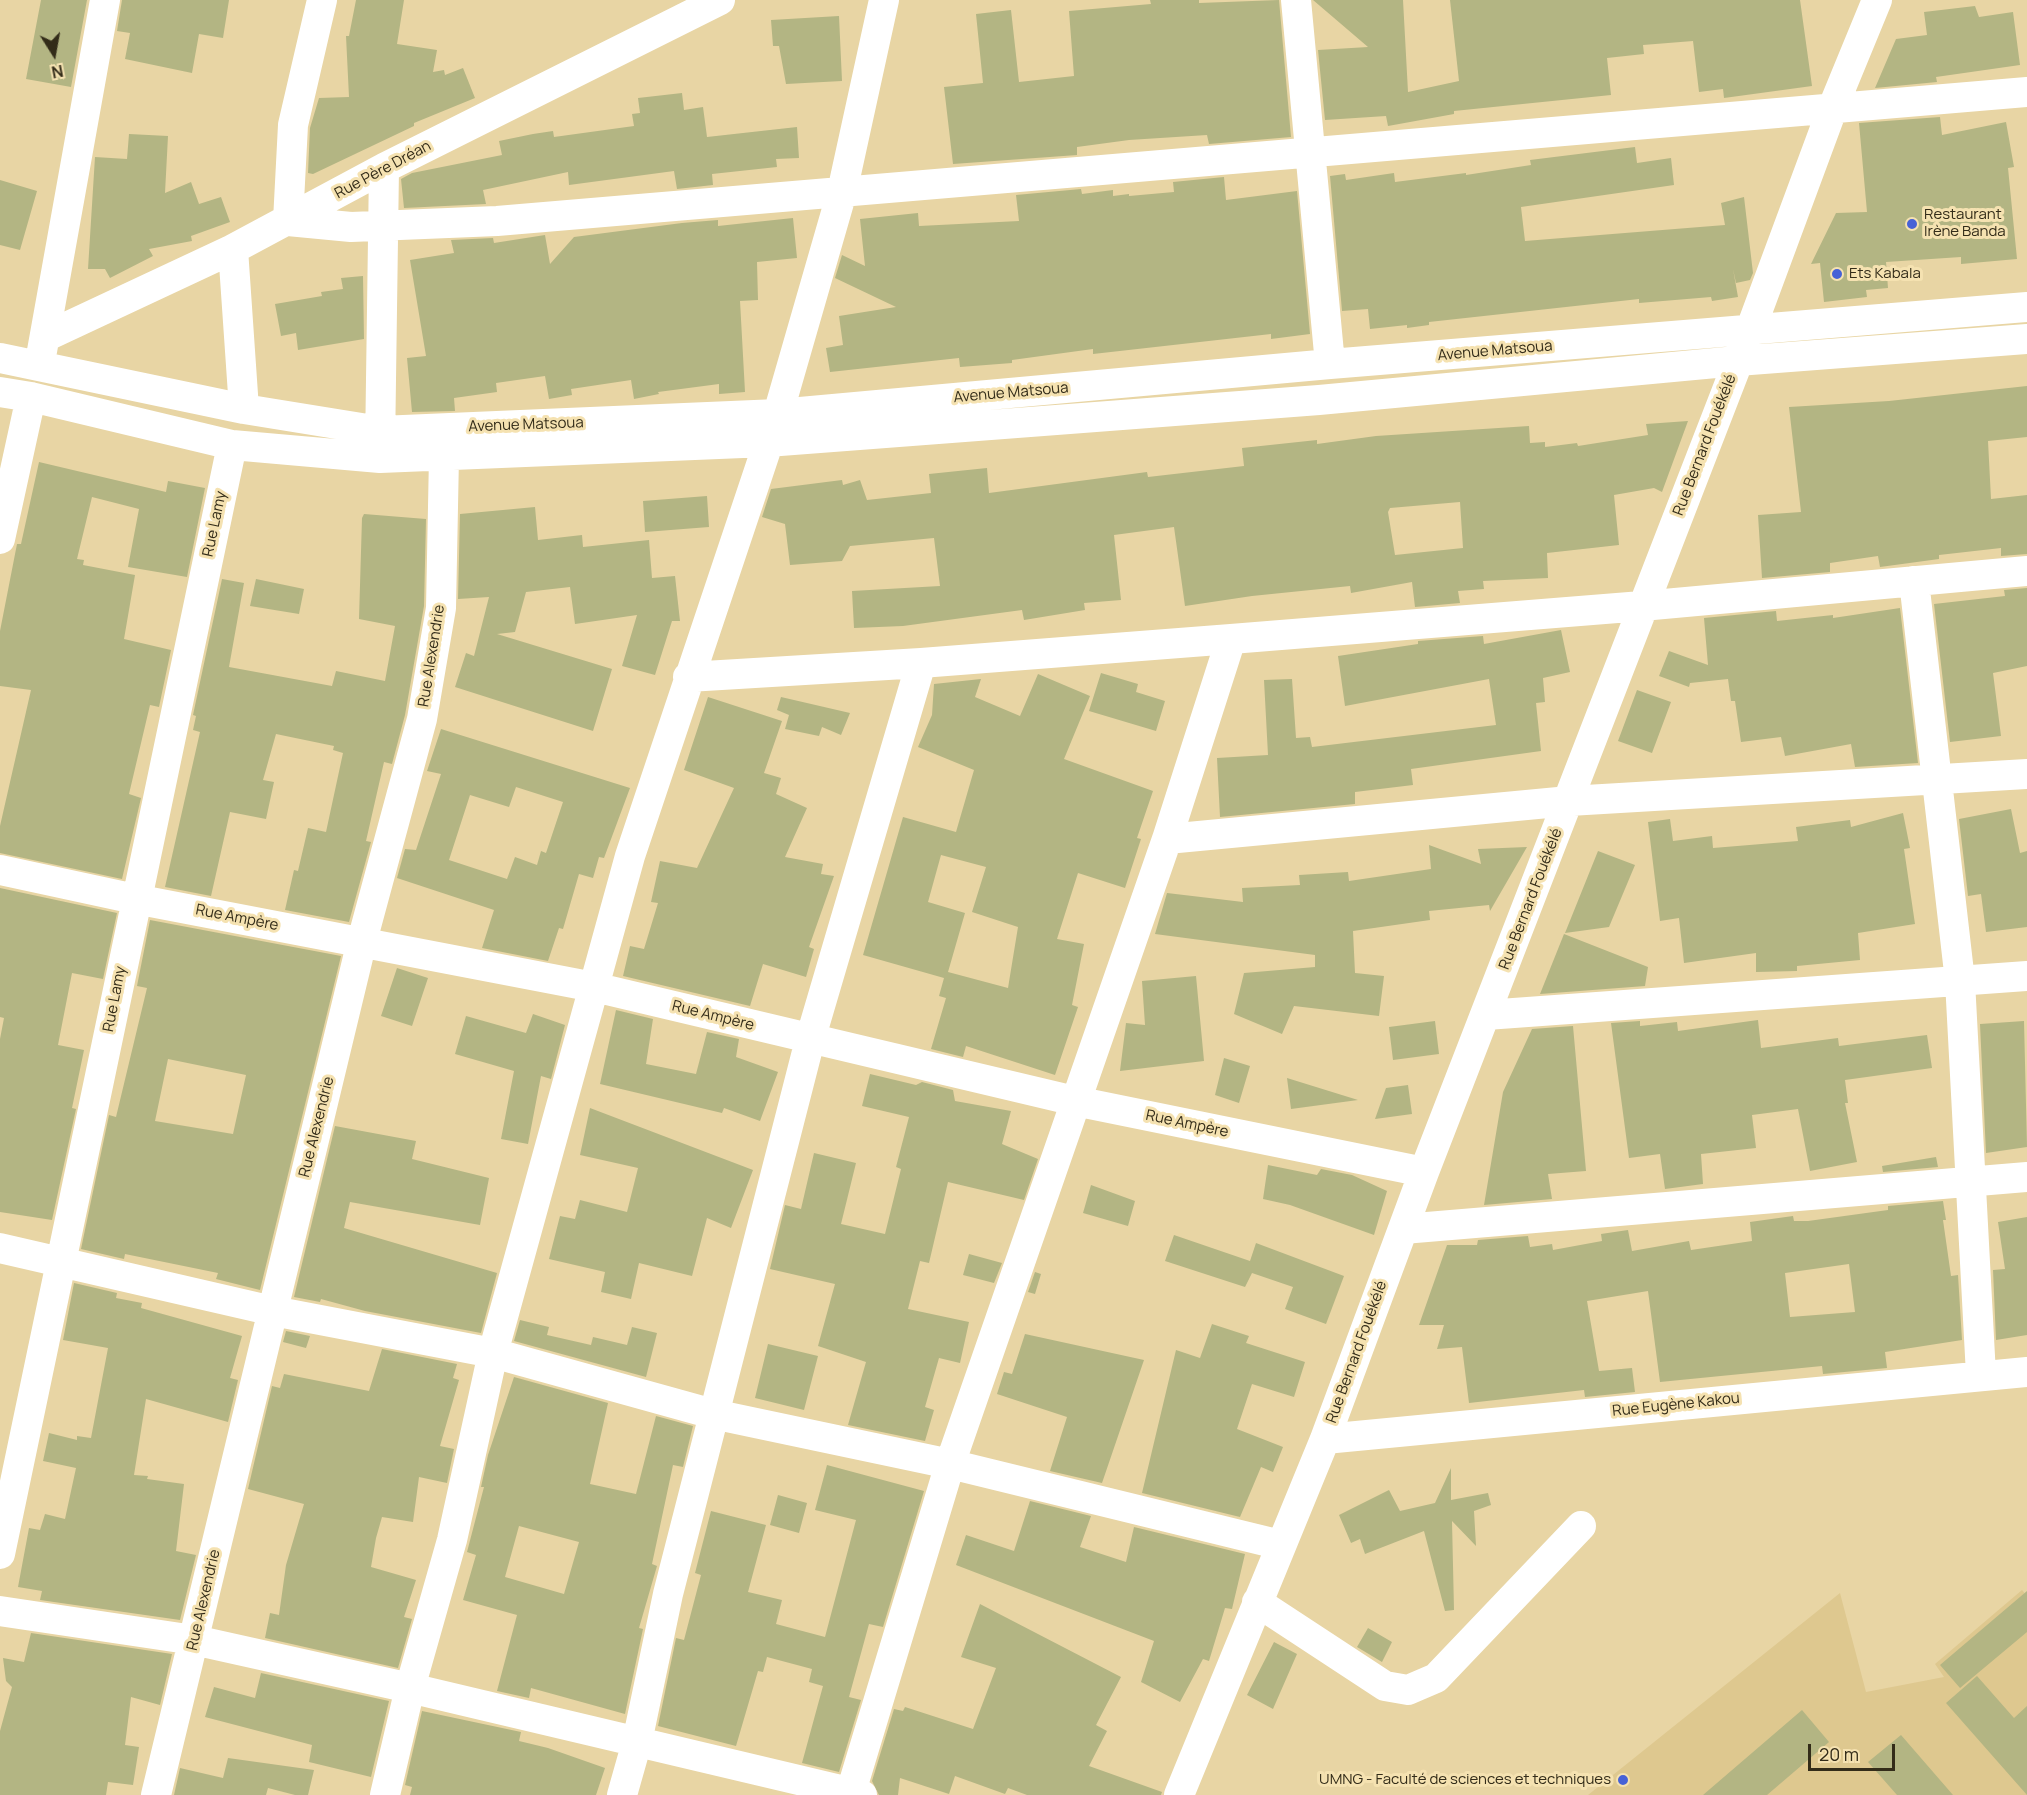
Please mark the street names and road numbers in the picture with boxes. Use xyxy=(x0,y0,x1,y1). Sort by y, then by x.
street label: Rue Père Dréan xyxy=(332,137,434,203)
street label: Avenue Matsoua xyxy=(1437,337,1553,365)
street label: Rue Bernard Fouékélé xyxy=(1670,372,1740,518)
street label: Avenue Matsoua xyxy=(953,379,1069,407)
street label: Avenue Matsoua xyxy=(468,414,584,436)
street label: Rue Lamy xyxy=(199,490,231,558)
street label: Rue Alexendrie xyxy=(415,604,449,708)
street label: Rue Bernard Fouékélé xyxy=(1496,826,1566,972)
street label: Rue Ampère xyxy=(194,901,280,935)
street label: Rue Lamy xyxy=(100,965,130,1033)
street label: Rue Ampère xyxy=(670,997,756,1035)
street label: Rue Alexendrie xyxy=(296,1075,338,1179)
street label: Rue Ampère xyxy=(1144,1106,1230,1142)
street label: Rue Bernard Fouékélé xyxy=(1323,1278,1391,1426)
street label: Rue Eugène Kakou xyxy=(1611,1389,1741,1421)
street label: Rue Alexendrie xyxy=(184,1548,224,1652)

